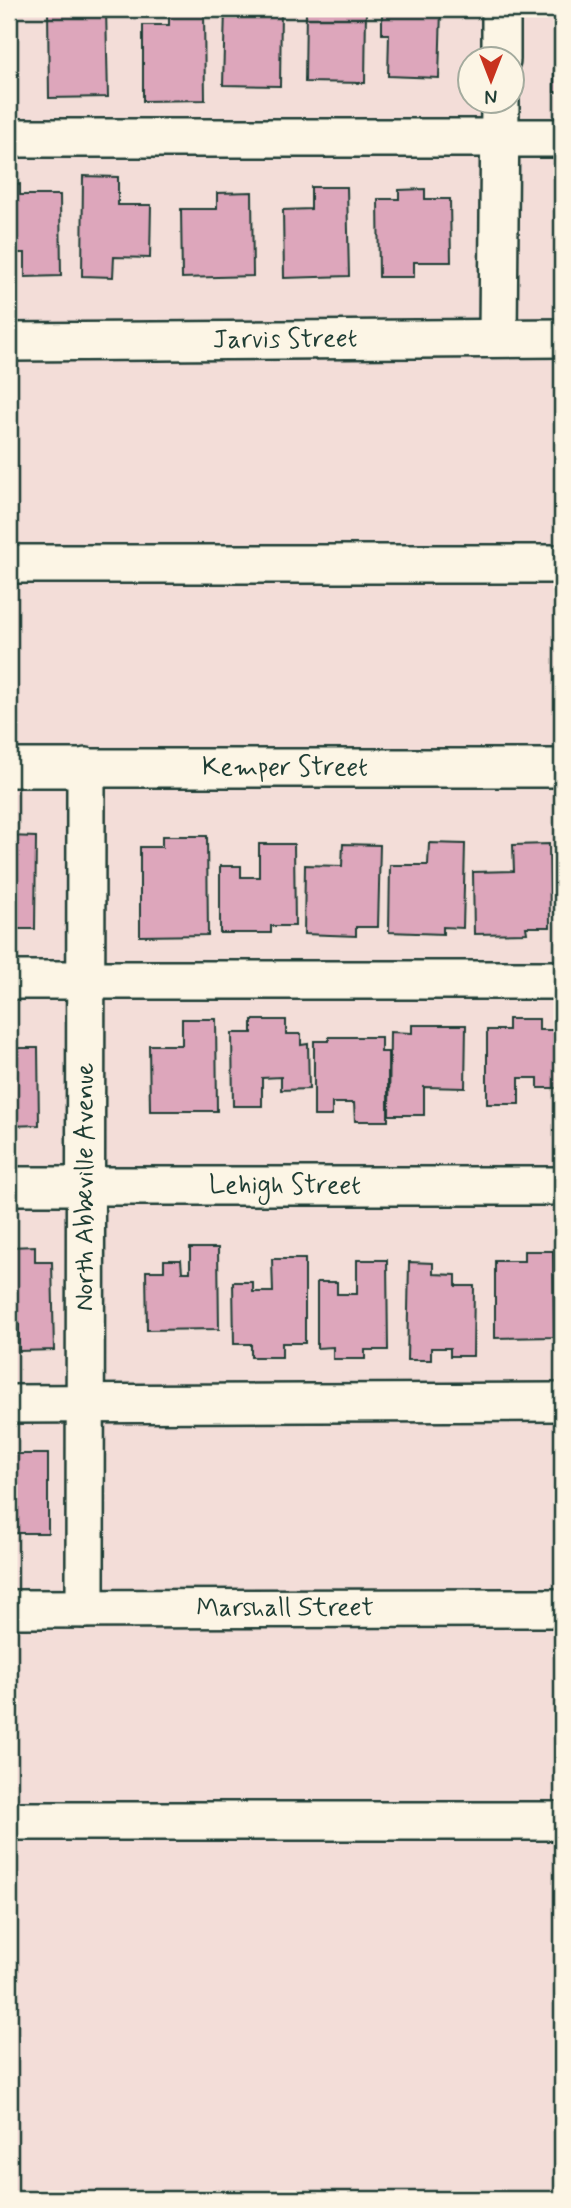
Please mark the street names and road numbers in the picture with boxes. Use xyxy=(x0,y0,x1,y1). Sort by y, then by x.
street label: Jarvis Street xyxy=(213,322,357,358)
street label: Kemper Street xyxy=(202,751,368,785)
street label: North Abbeville Avenue xyxy=(68,1063,103,1311)
street label: Lehigh Street xyxy=(209,1169,361,1205)
street label: Marshall Street xyxy=(196,1591,374,1626)

